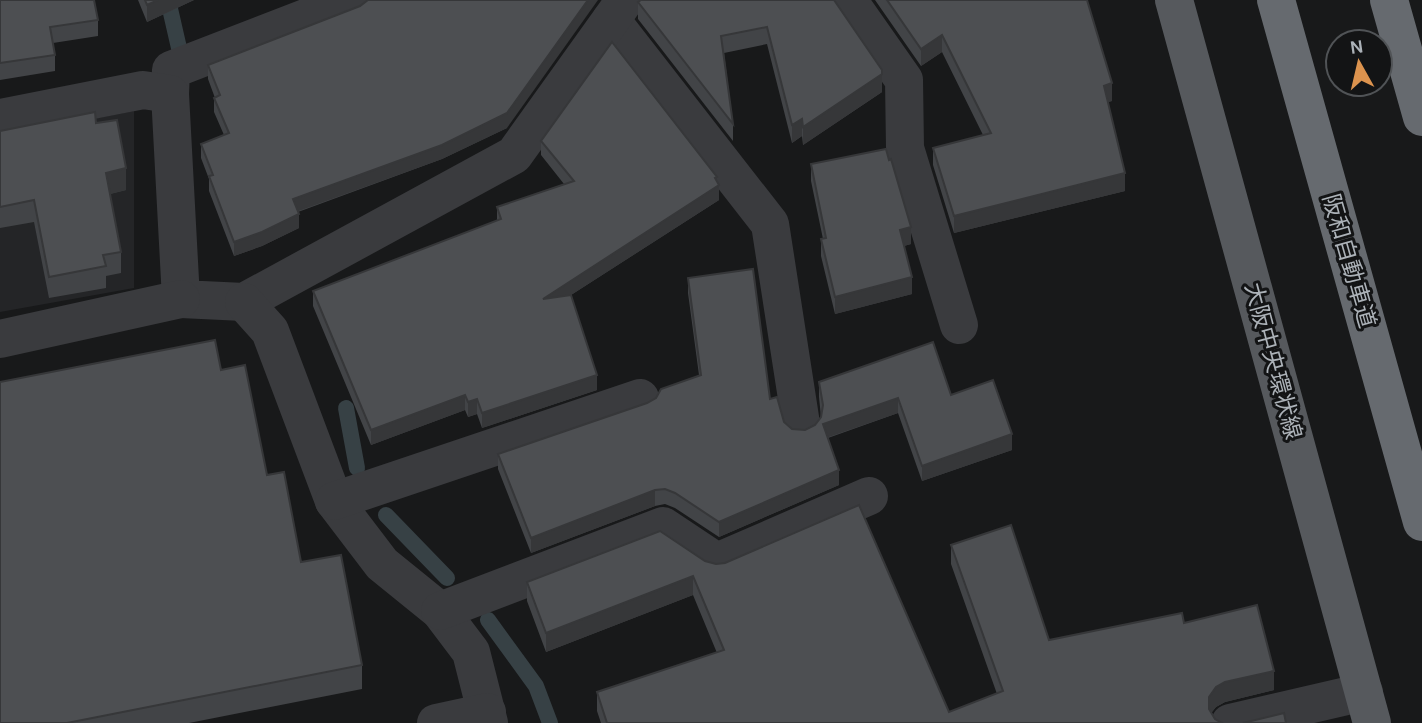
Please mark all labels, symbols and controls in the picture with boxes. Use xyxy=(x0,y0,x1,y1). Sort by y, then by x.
north arrow xyxy=(1324,28,1394,98)
text: N xyxy=(1348,35,1365,59)
street label: 阪和自動車道 xyxy=(1317,191,1381,331)
street label: 大阪中央環状線 xyxy=(1239,280,1307,442)

